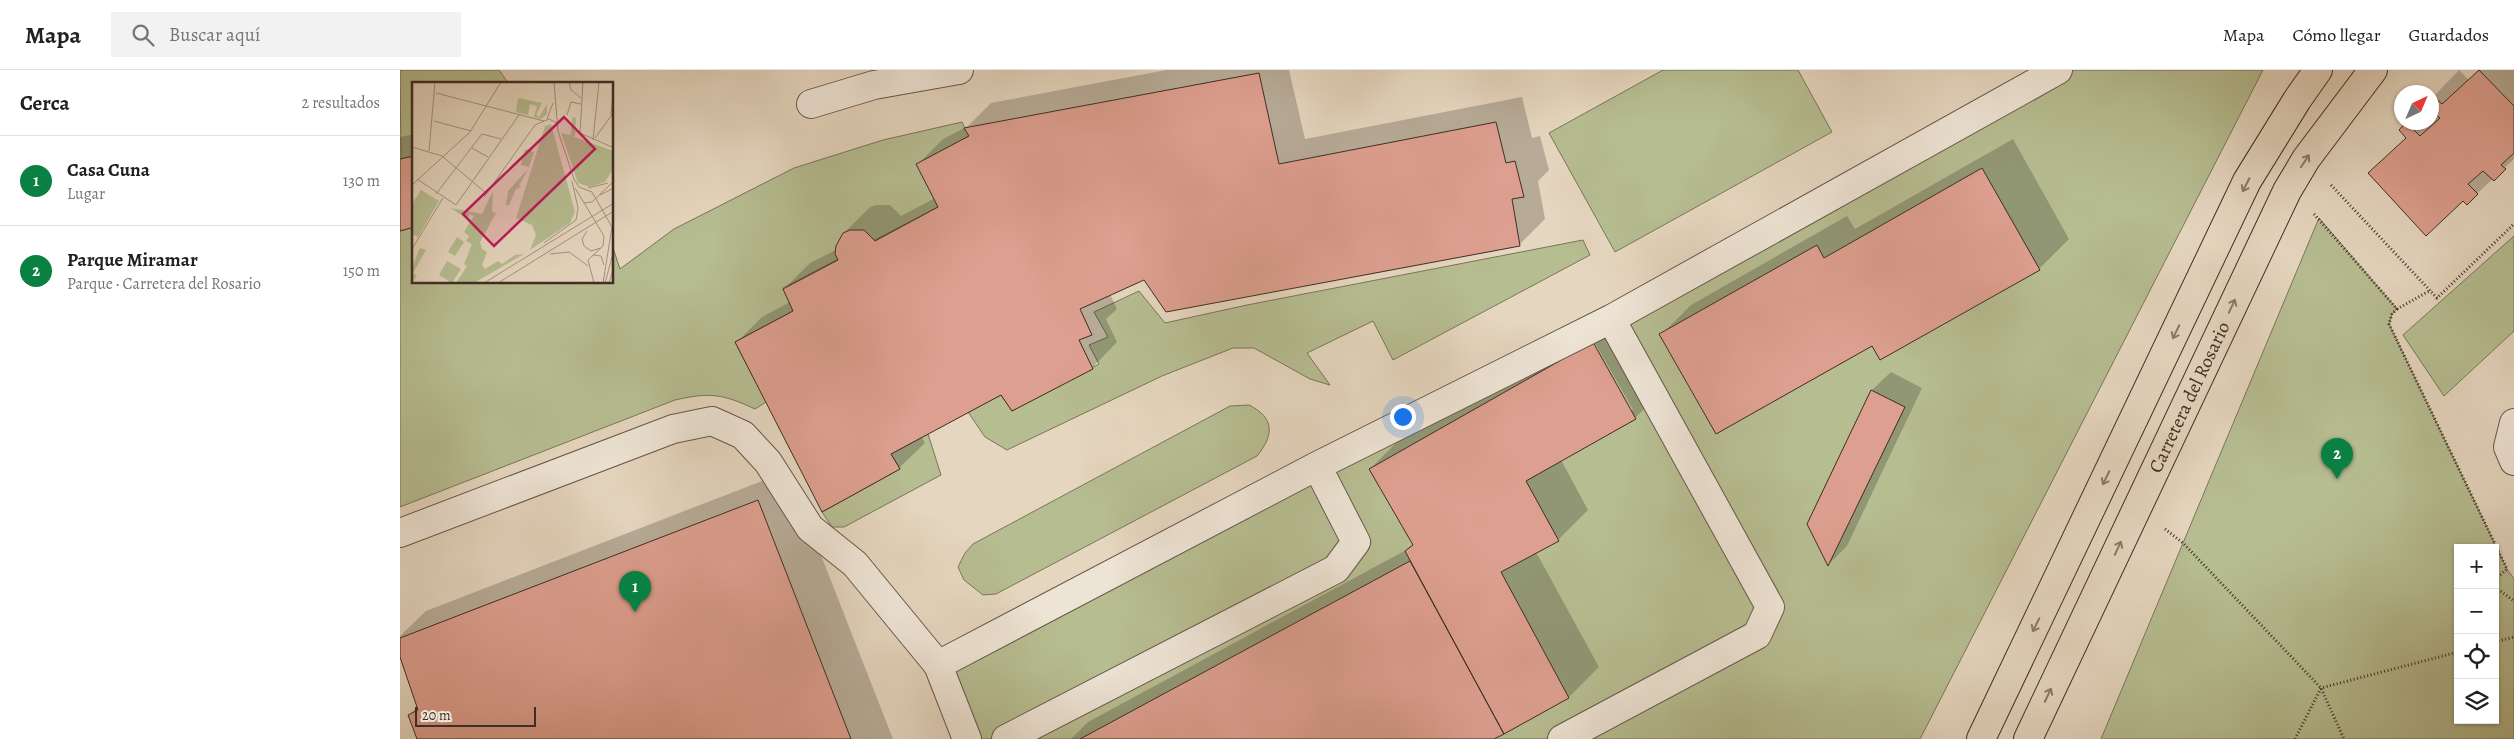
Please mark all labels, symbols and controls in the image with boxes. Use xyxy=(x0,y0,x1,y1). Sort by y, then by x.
search box xyxy=(111,12,461,57)
text: Mapa xyxy=(25,19,81,51)
icon: search xyxy=(129,21,157,49)
text: Buscar aquí xyxy=(169,22,260,48)
text: Mapa xyxy=(2223,23,2264,47)
text: Cómo llegar xyxy=(2292,23,2381,47)
text: Guardados xyxy=(2409,23,2489,47)
inset map xyxy=(412,82,614,284)
north arrow xyxy=(2394,85,2439,130)
text: Cerca xyxy=(20,89,70,117)
text: 2 resultados xyxy=(301,92,380,114)
one-way arrow xyxy=(2301,155,2311,169)
text: Casa Cuna xyxy=(67,157,150,183)
text: 1 xyxy=(33,170,39,192)
text: 130 m xyxy=(343,170,380,192)
one-way arrow xyxy=(2241,177,2250,192)
text: Lugar xyxy=(67,183,105,205)
text: Parque Miramar xyxy=(67,247,198,273)
text: 2 xyxy=(32,260,40,282)
text: 150 m xyxy=(343,260,380,282)
text: Parque · Carretera del Rosario xyxy=(67,273,261,295)
one-way arrow xyxy=(2228,299,2237,314)
street label: Carretera del Rosario xyxy=(2143,317,2236,477)
one-way arrow xyxy=(2170,324,2180,339)
your location xyxy=(1390,404,1416,430)
pin: 2 xyxy=(2321,438,2353,479)
one-way arrow xyxy=(2100,470,2110,485)
one-way arrow xyxy=(2113,541,2123,556)
map controls xyxy=(2454,544,2499,724)
button: + xyxy=(2454,544,2499,589)
pin: 1 xyxy=(619,571,651,612)
button: − xyxy=(2454,589,2499,634)
one-way arrow xyxy=(2030,617,2040,632)
button: locate xyxy=(2454,634,2499,679)
button: layers xyxy=(2454,679,2499,724)
one-way arrow xyxy=(2044,688,2054,703)
scale bar xyxy=(415,704,536,727)
text: 20 m xyxy=(422,706,451,725)

